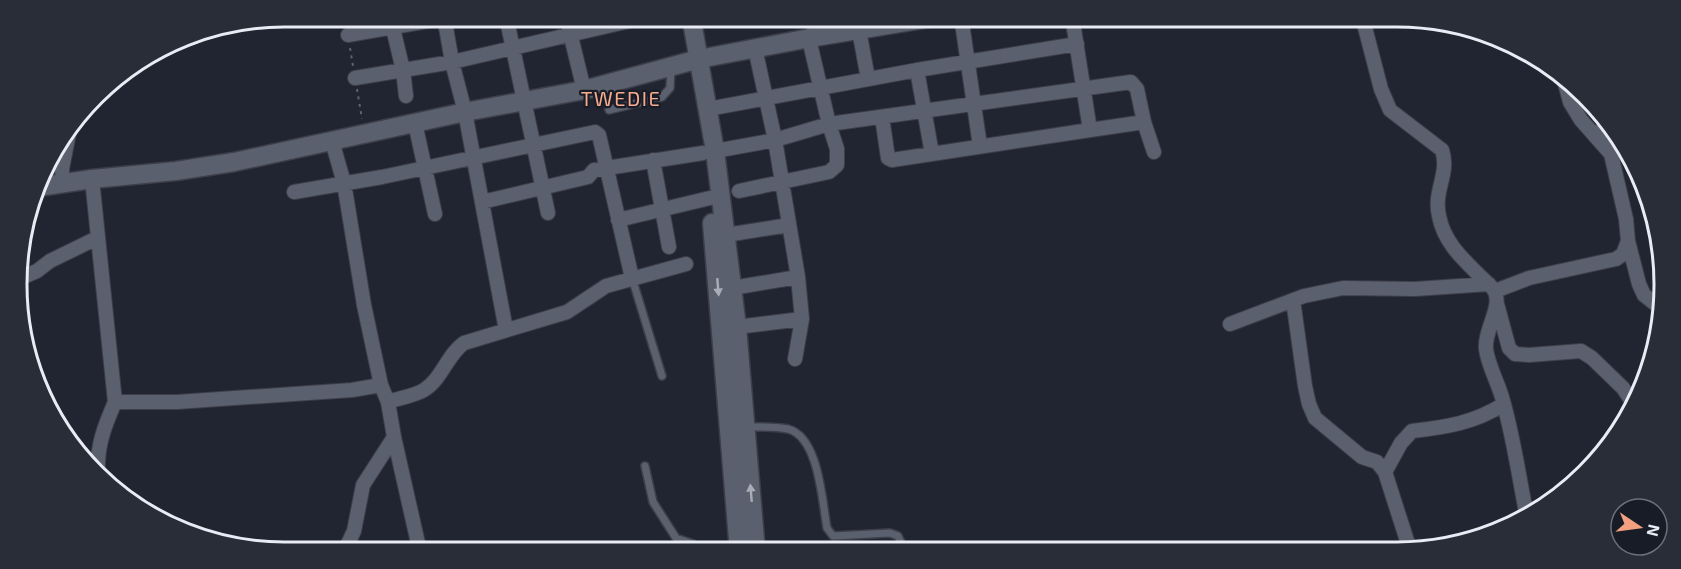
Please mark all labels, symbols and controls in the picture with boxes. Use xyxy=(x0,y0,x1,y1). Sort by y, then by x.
district label: TWEDIE xyxy=(581,86,661,110)
one-way arrow xyxy=(713,278,723,297)
one-way arrow xyxy=(746,484,756,503)
north arrow xyxy=(1609,497,1669,557)
text: N xyxy=(1644,523,1665,538)

